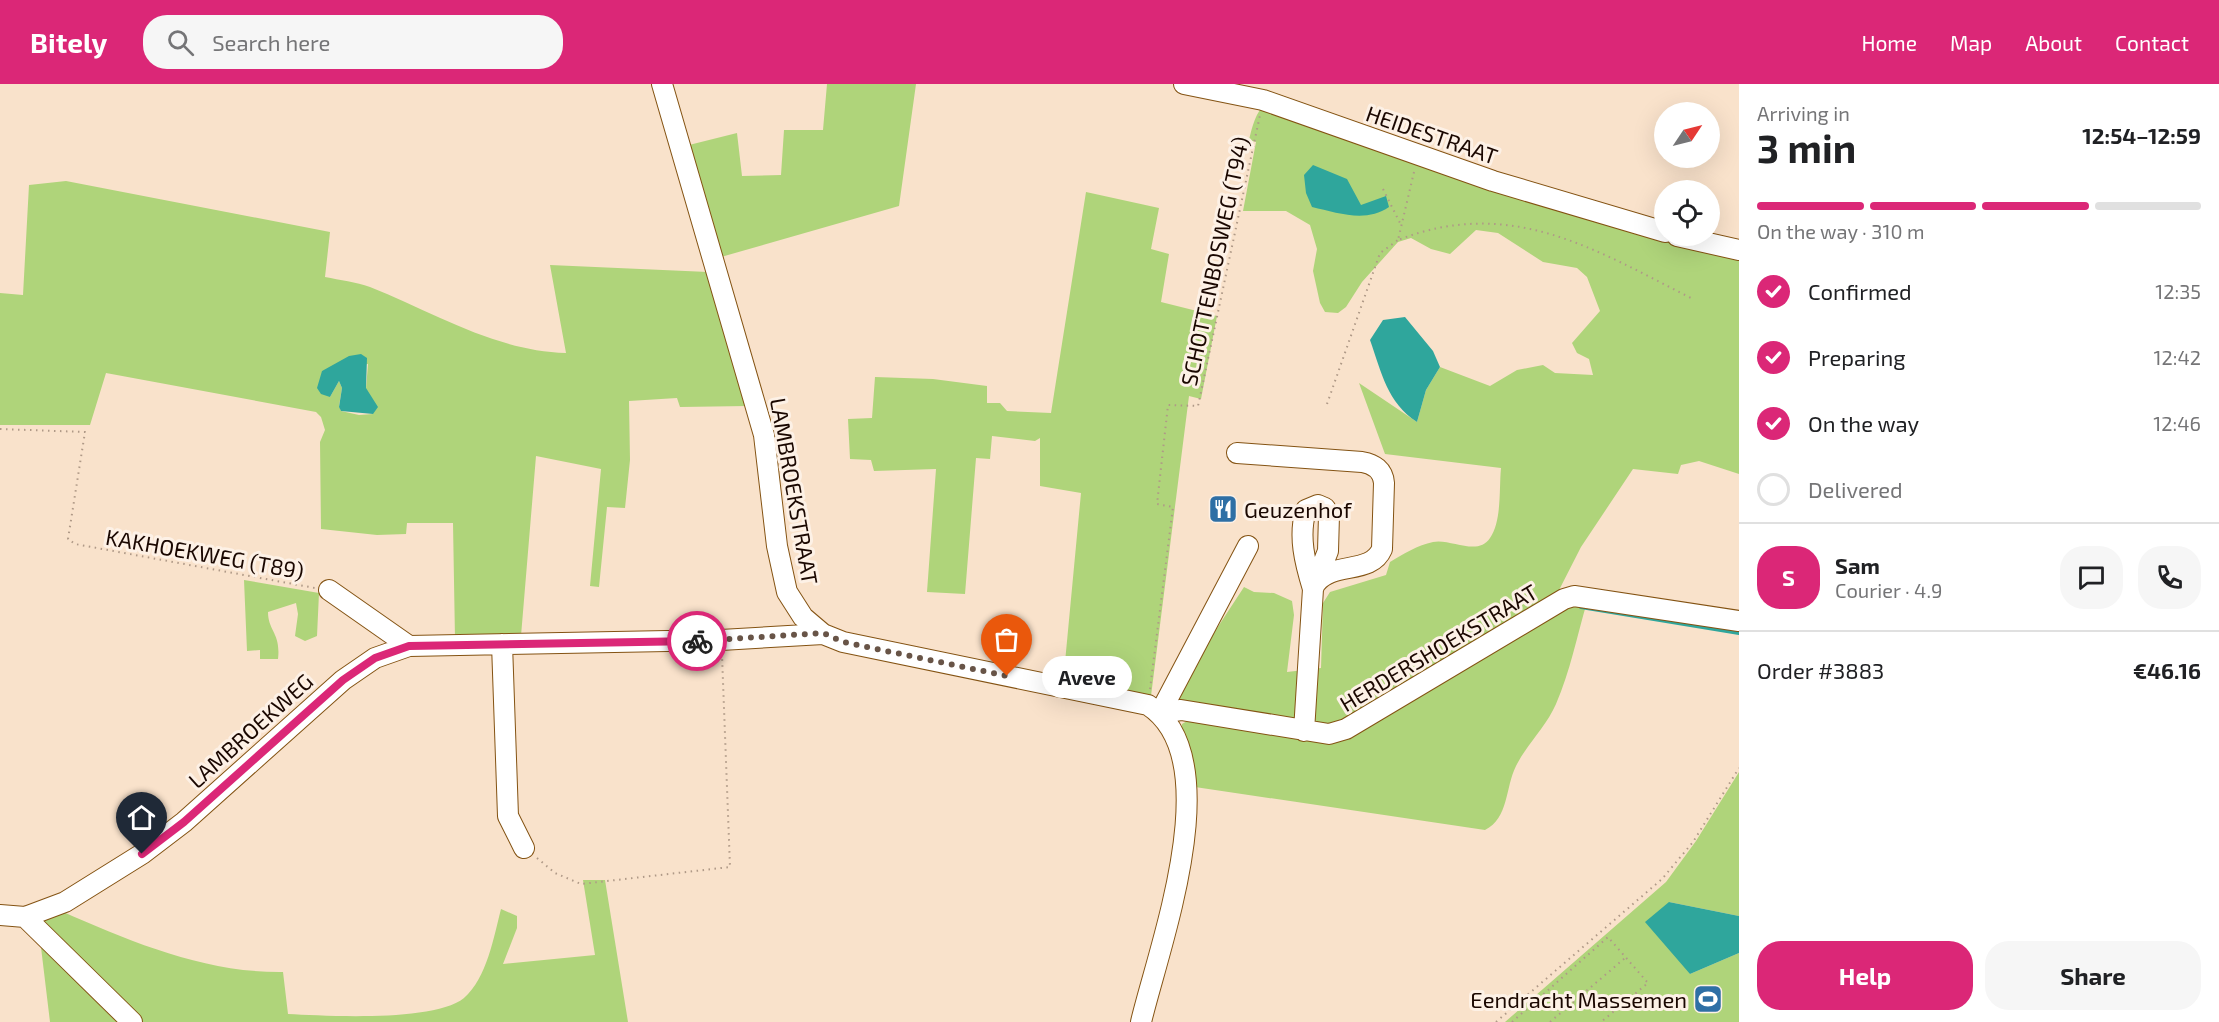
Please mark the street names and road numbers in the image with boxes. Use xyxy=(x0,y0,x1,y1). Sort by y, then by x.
street label: HEIDESTRAAT xyxy=(1363,99,1501,169)
street label: SCHOTTENBOSWEG (T94) xyxy=(1175,134,1253,388)
street label: LAMBROEKSTRAAT xyxy=(766,396,824,587)
street label: KAKHOEKWEG (T89) xyxy=(104,523,306,583)
street label: HERDERSHOEKSTRAAT xyxy=(1335,578,1542,716)
street label: LAMBROEKWEG xyxy=(182,667,318,793)

